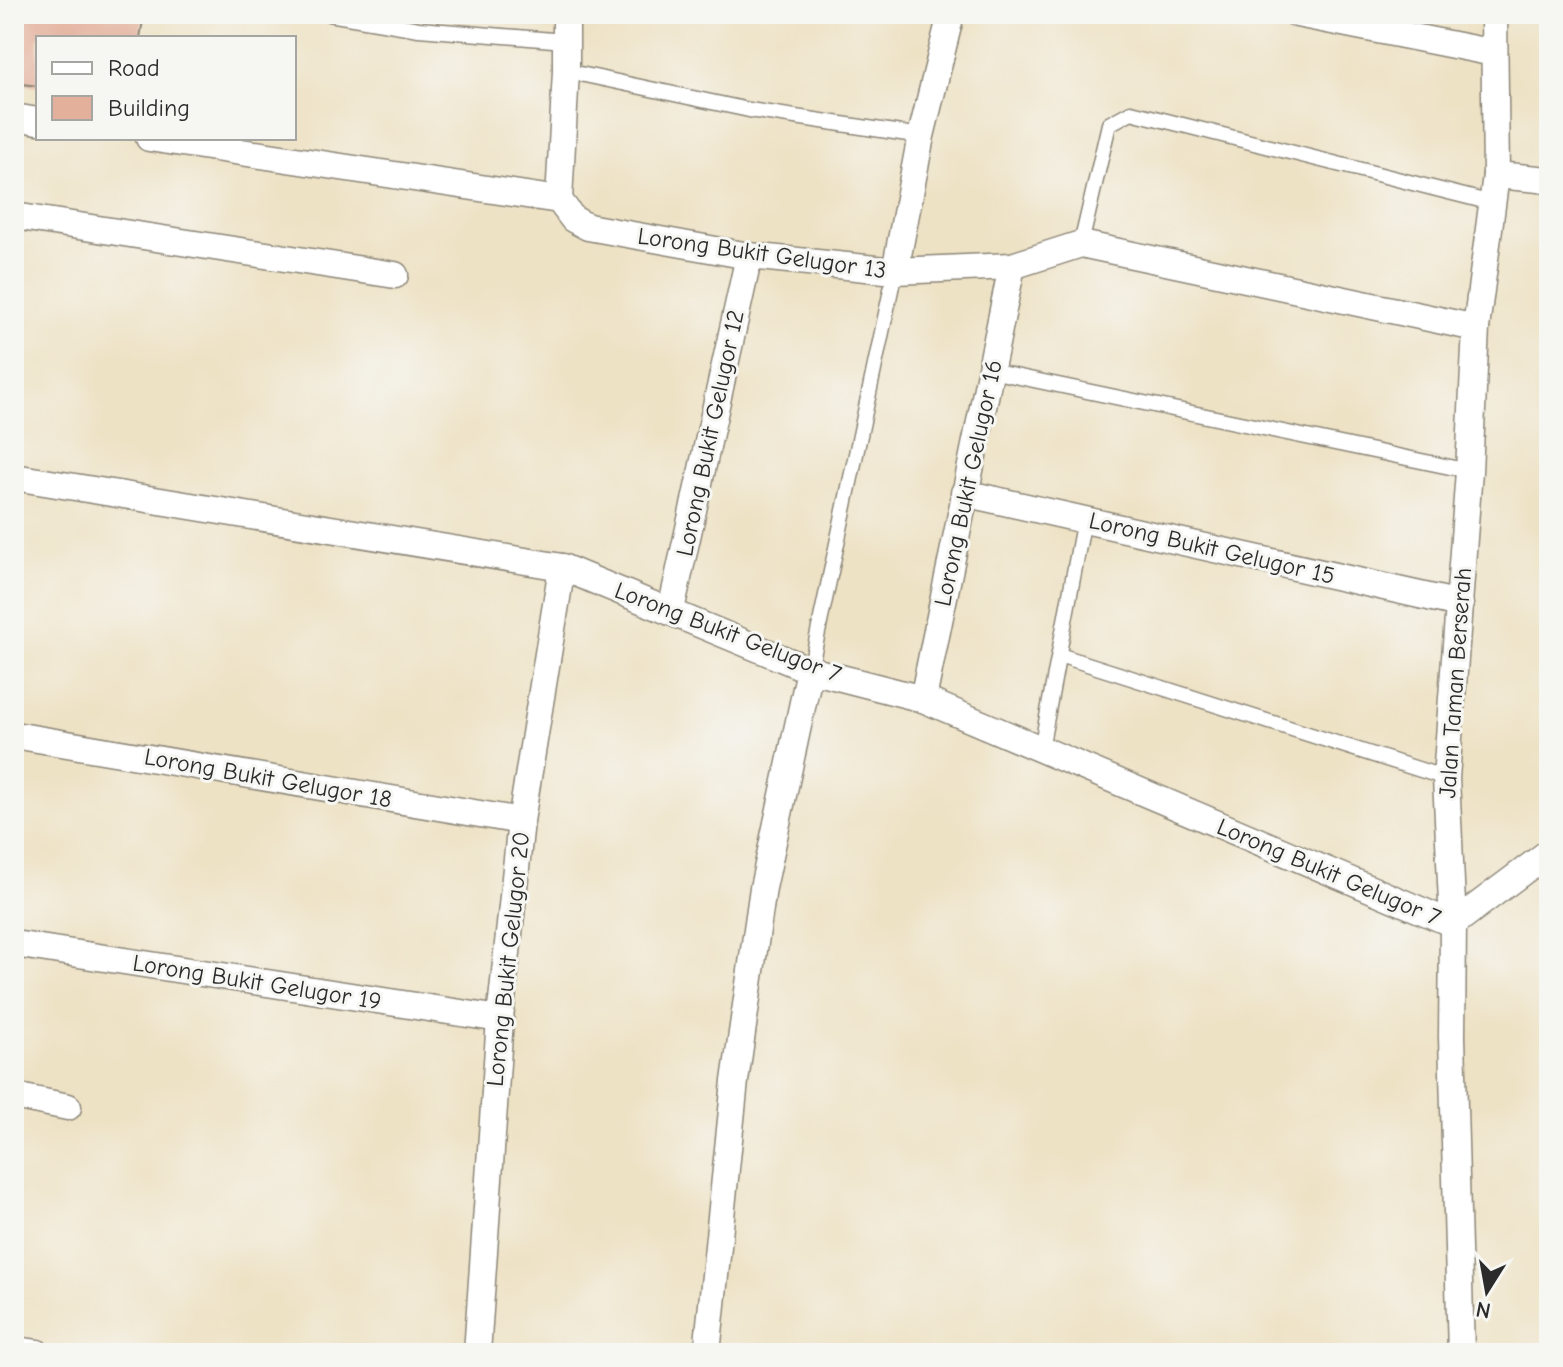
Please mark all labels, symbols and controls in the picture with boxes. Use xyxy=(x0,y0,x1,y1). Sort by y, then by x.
legend xyxy=(36,36,296,140)
text: Road xyxy=(108,54,160,82)
text: Building xyxy=(108,94,190,122)
street label: Lorong Bukit Gelugor 13 xyxy=(636,222,888,284)
street label: Lorong Bukit Gelugor 12 xyxy=(670,307,750,559)
street label: Lorong Bukit Gelugor 16 xyxy=(928,357,1008,609)
street label: Lorong Bukit Gelugor 15 xyxy=(1086,506,1338,590)
street label: Jalan Taman Berserah xyxy=(1433,567,1477,799)
street label: Lorong Bukit Gelugor 7 xyxy=(611,576,845,688)
street label: Lorong Bukit Gelugor 18 xyxy=(142,742,394,814)
street label: Lorong Bukit Gelugor 7 xyxy=(1213,812,1445,932)
street label: Lorong Bukit Gelugor 20 xyxy=(481,830,535,1088)
street label: Lorong Bukit Gelugor 19 xyxy=(131,949,383,1015)
north arrow xyxy=(1447,1251,1527,1331)
text: N xyxy=(1474,1296,1493,1324)

